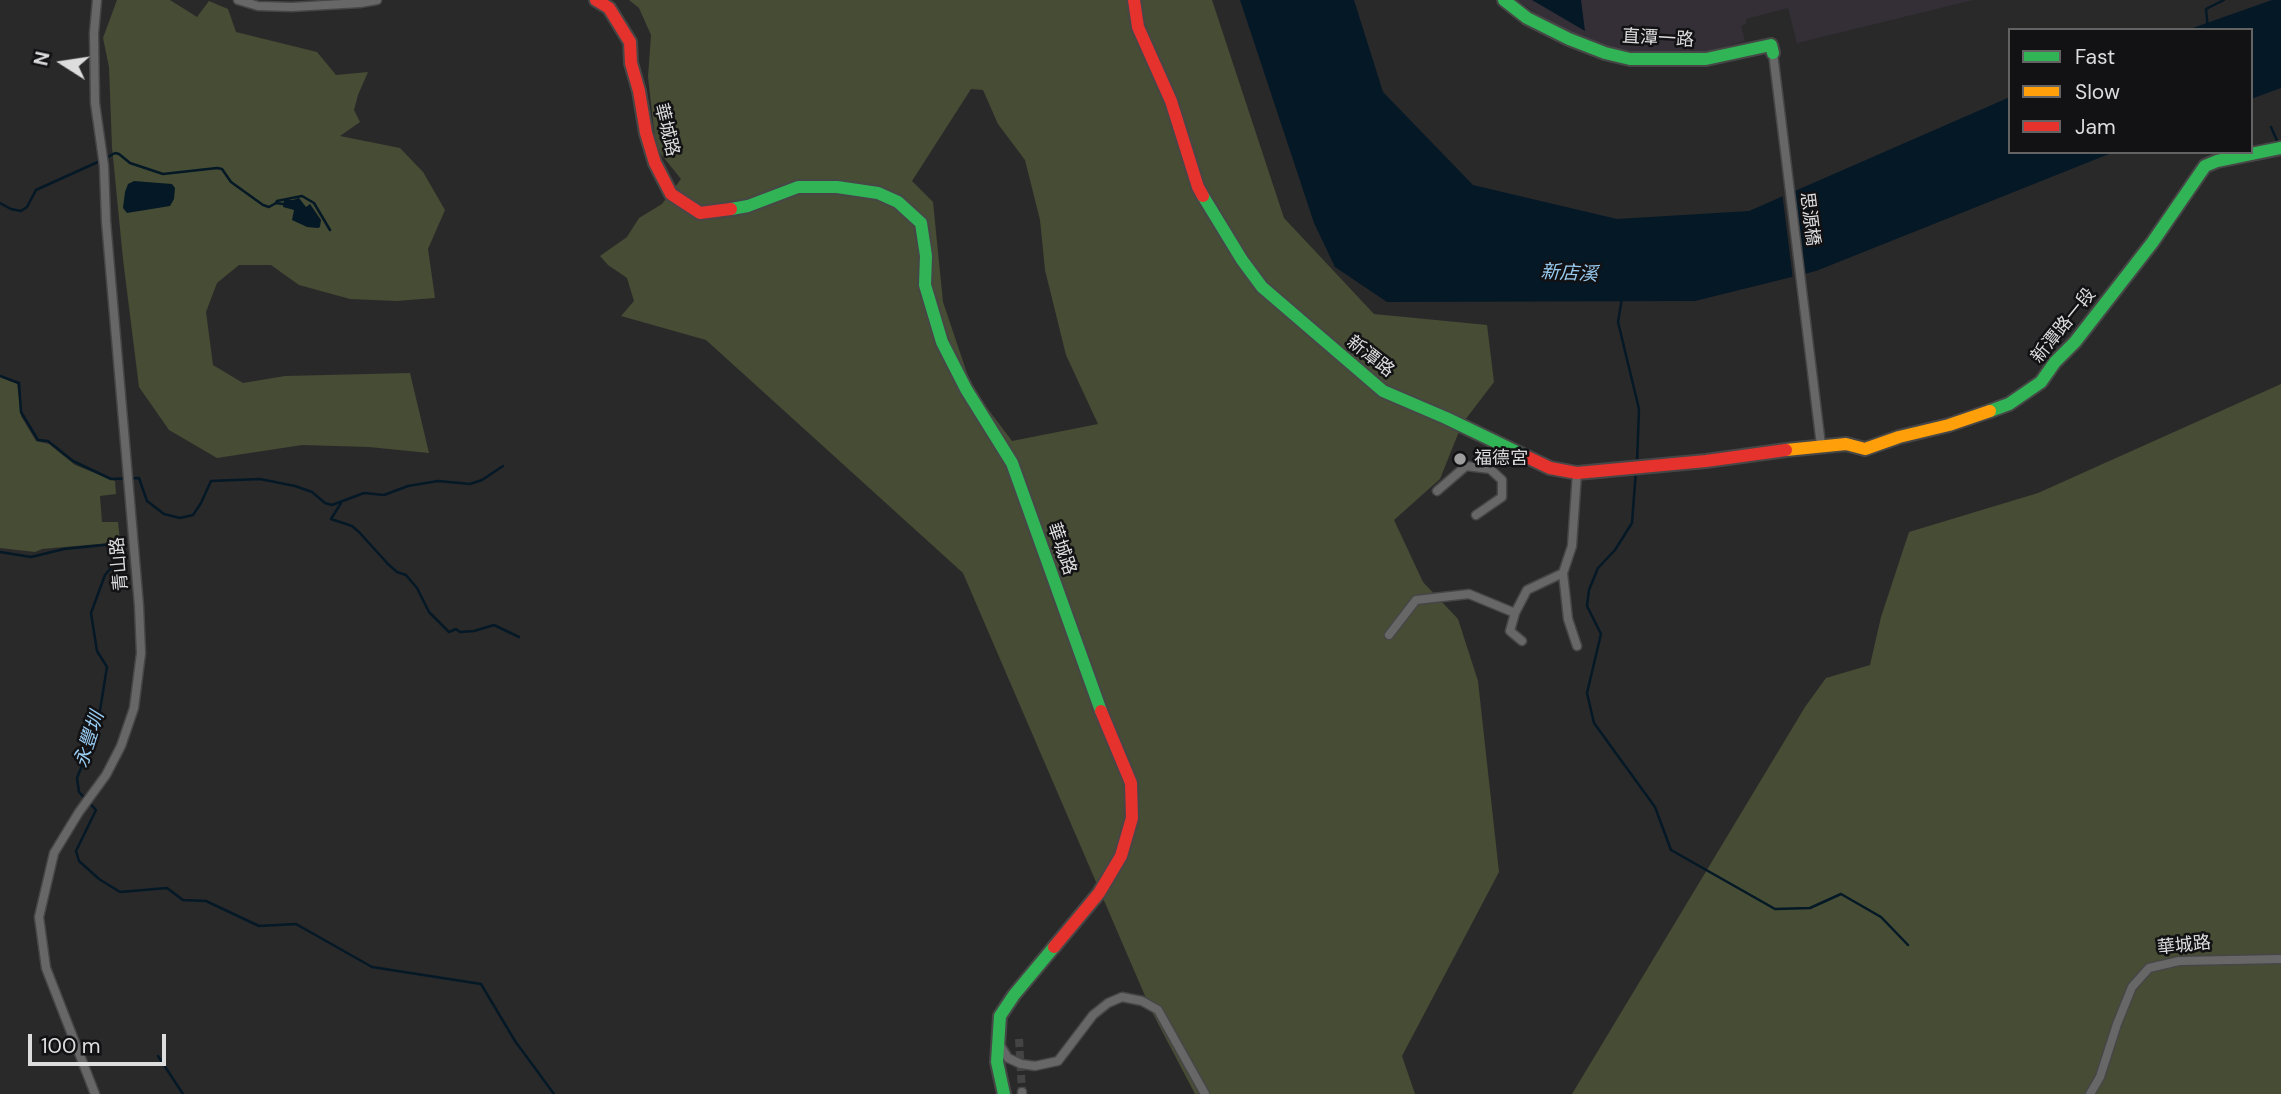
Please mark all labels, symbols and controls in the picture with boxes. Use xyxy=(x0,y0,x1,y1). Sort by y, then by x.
street label: 直潭一路 xyxy=(1621,26,1695,52)
north arrow xyxy=(28,28,98,98)
legend xyxy=(2008,28,2253,154)
text: Fast xyxy=(2075,43,2115,71)
text: N xyxy=(28,49,56,68)
text: Slow xyxy=(2075,78,2120,106)
street label: 華城路 xyxy=(649,101,683,159)
text: Jam xyxy=(2075,113,2116,141)
street label: 思源橋 xyxy=(1795,191,1823,247)
water label: 新店溪 xyxy=(1540,261,1598,287)
street label: 新潭路一段 xyxy=(2027,284,2101,368)
street label: 新潭路 xyxy=(1342,332,1398,382)
place label: 福德宮 xyxy=(1474,448,1528,470)
marker: 福德宮 xyxy=(1452,451,1468,467)
street label: 華城路 xyxy=(1042,520,1080,578)
street label: 青山路 xyxy=(107,536,133,592)
water label: 永豐圳 xyxy=(70,709,110,771)
street label: 華城路 xyxy=(2156,932,2212,960)
scale bar xyxy=(32,1020,170,1064)
text: 100 m xyxy=(41,1032,101,1060)

